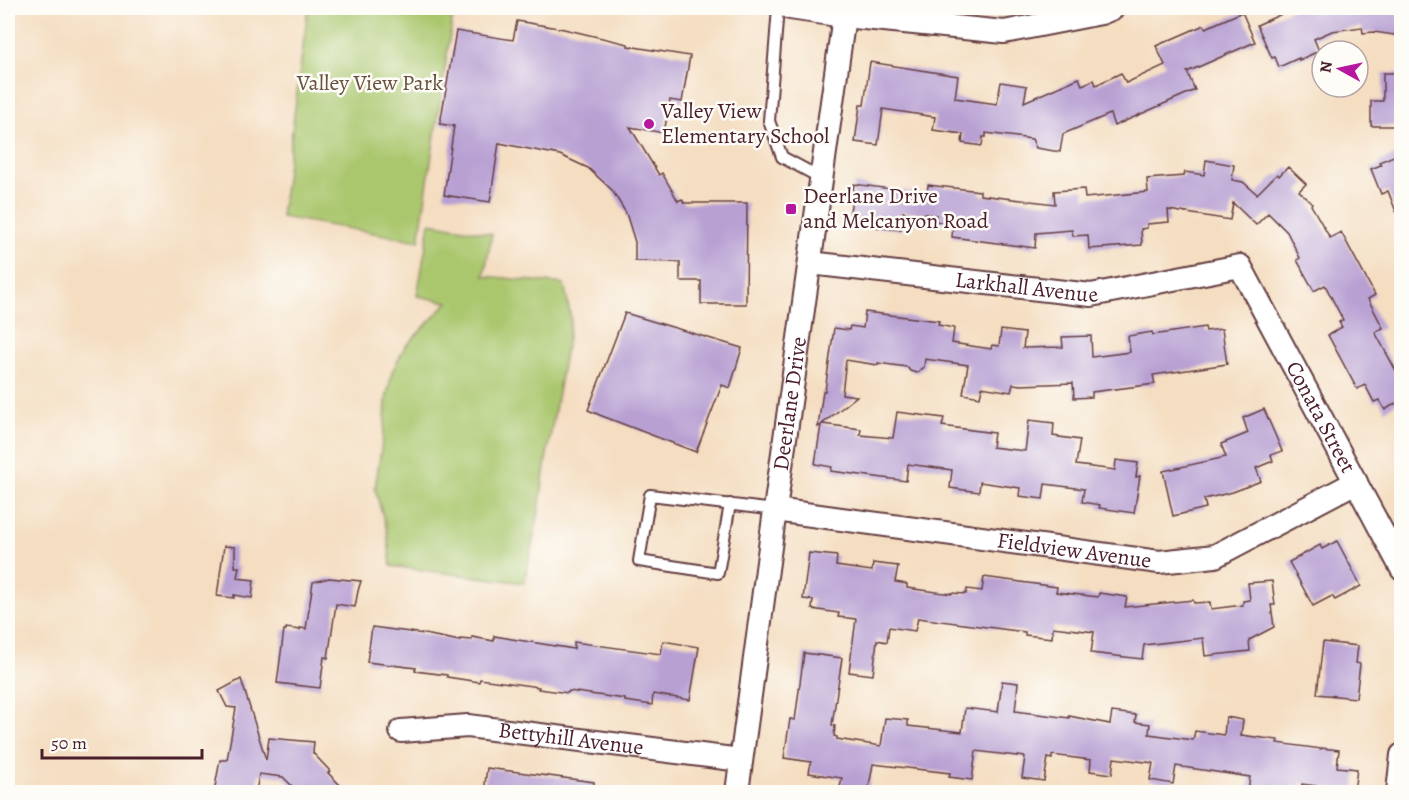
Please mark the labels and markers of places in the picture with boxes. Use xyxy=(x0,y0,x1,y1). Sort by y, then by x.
place label: Valley View Elementary School xyxy=(660,96,829,151)
marker: Valley View Elementary School xyxy=(642,117,656,131)
place label: Deerlane Drive and Melcanyon Road xyxy=(803,181,989,236)
marker: Deerlane Drive and Melcanyon Road xyxy=(784,202,798,216)

